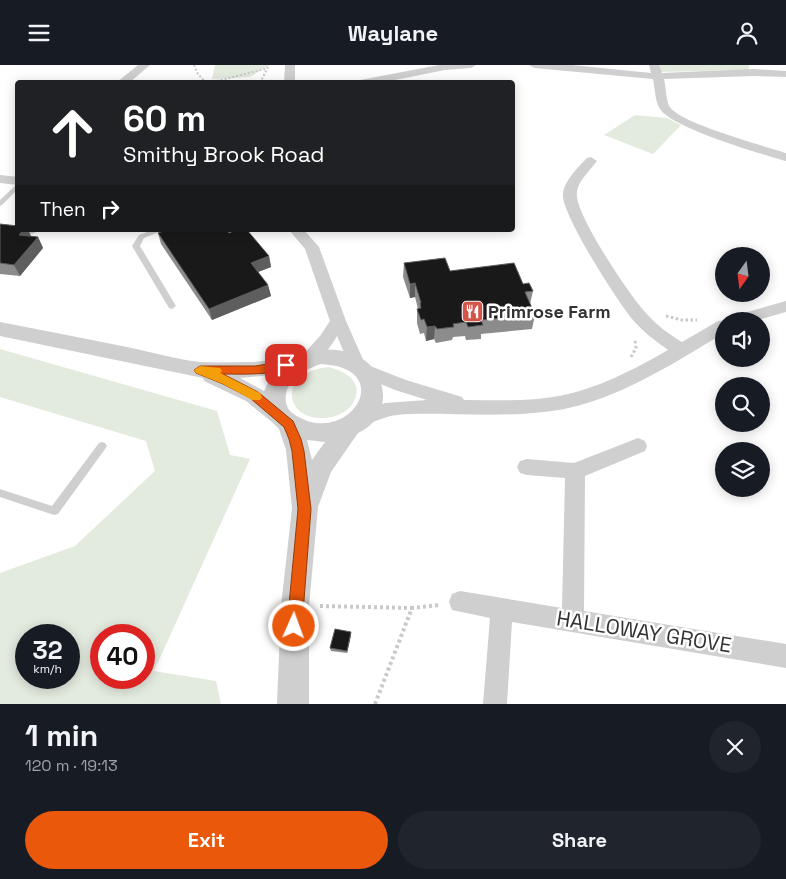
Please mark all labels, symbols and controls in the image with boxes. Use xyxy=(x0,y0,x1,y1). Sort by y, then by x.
icon: menu xyxy=(25,19,53,47)
text: Waylane xyxy=(348,19,438,47)
icon: person xyxy=(733,19,761,47)
text: 60 m xyxy=(123,97,206,141)
icon: ahead xyxy=(40,100,105,165)
text: Smithy Brook Road xyxy=(123,140,324,168)
icon: right xyxy=(96,195,124,223)
text: Then xyxy=(40,197,86,222)
north arrow xyxy=(715,247,770,303)
map controls xyxy=(715,247,770,497)
restaurant icon: Primrose Farm xyxy=(460,300,484,324)
place label: Primrose Farm xyxy=(488,300,611,323)
button: sound xyxy=(715,312,770,367)
pin xyxy=(265,344,307,386)
icon: arrive xyxy=(272,351,300,379)
button: search xyxy=(715,377,770,432)
button: layers xyxy=(715,442,770,497)
position arrow xyxy=(267,599,319,651)
street label: HALLOWAY GROVE xyxy=(555,604,733,659)
speed limit sign: 40 xyxy=(90,624,155,689)
text: 32 xyxy=(32,634,63,666)
text: km/h xyxy=(33,661,62,677)
text: 1 min xyxy=(25,716,98,755)
button: close xyxy=(709,721,761,773)
text: 120 m · 19:13 xyxy=(25,755,118,776)
button: Exit xyxy=(25,811,388,869)
button: Share xyxy=(398,811,761,869)

